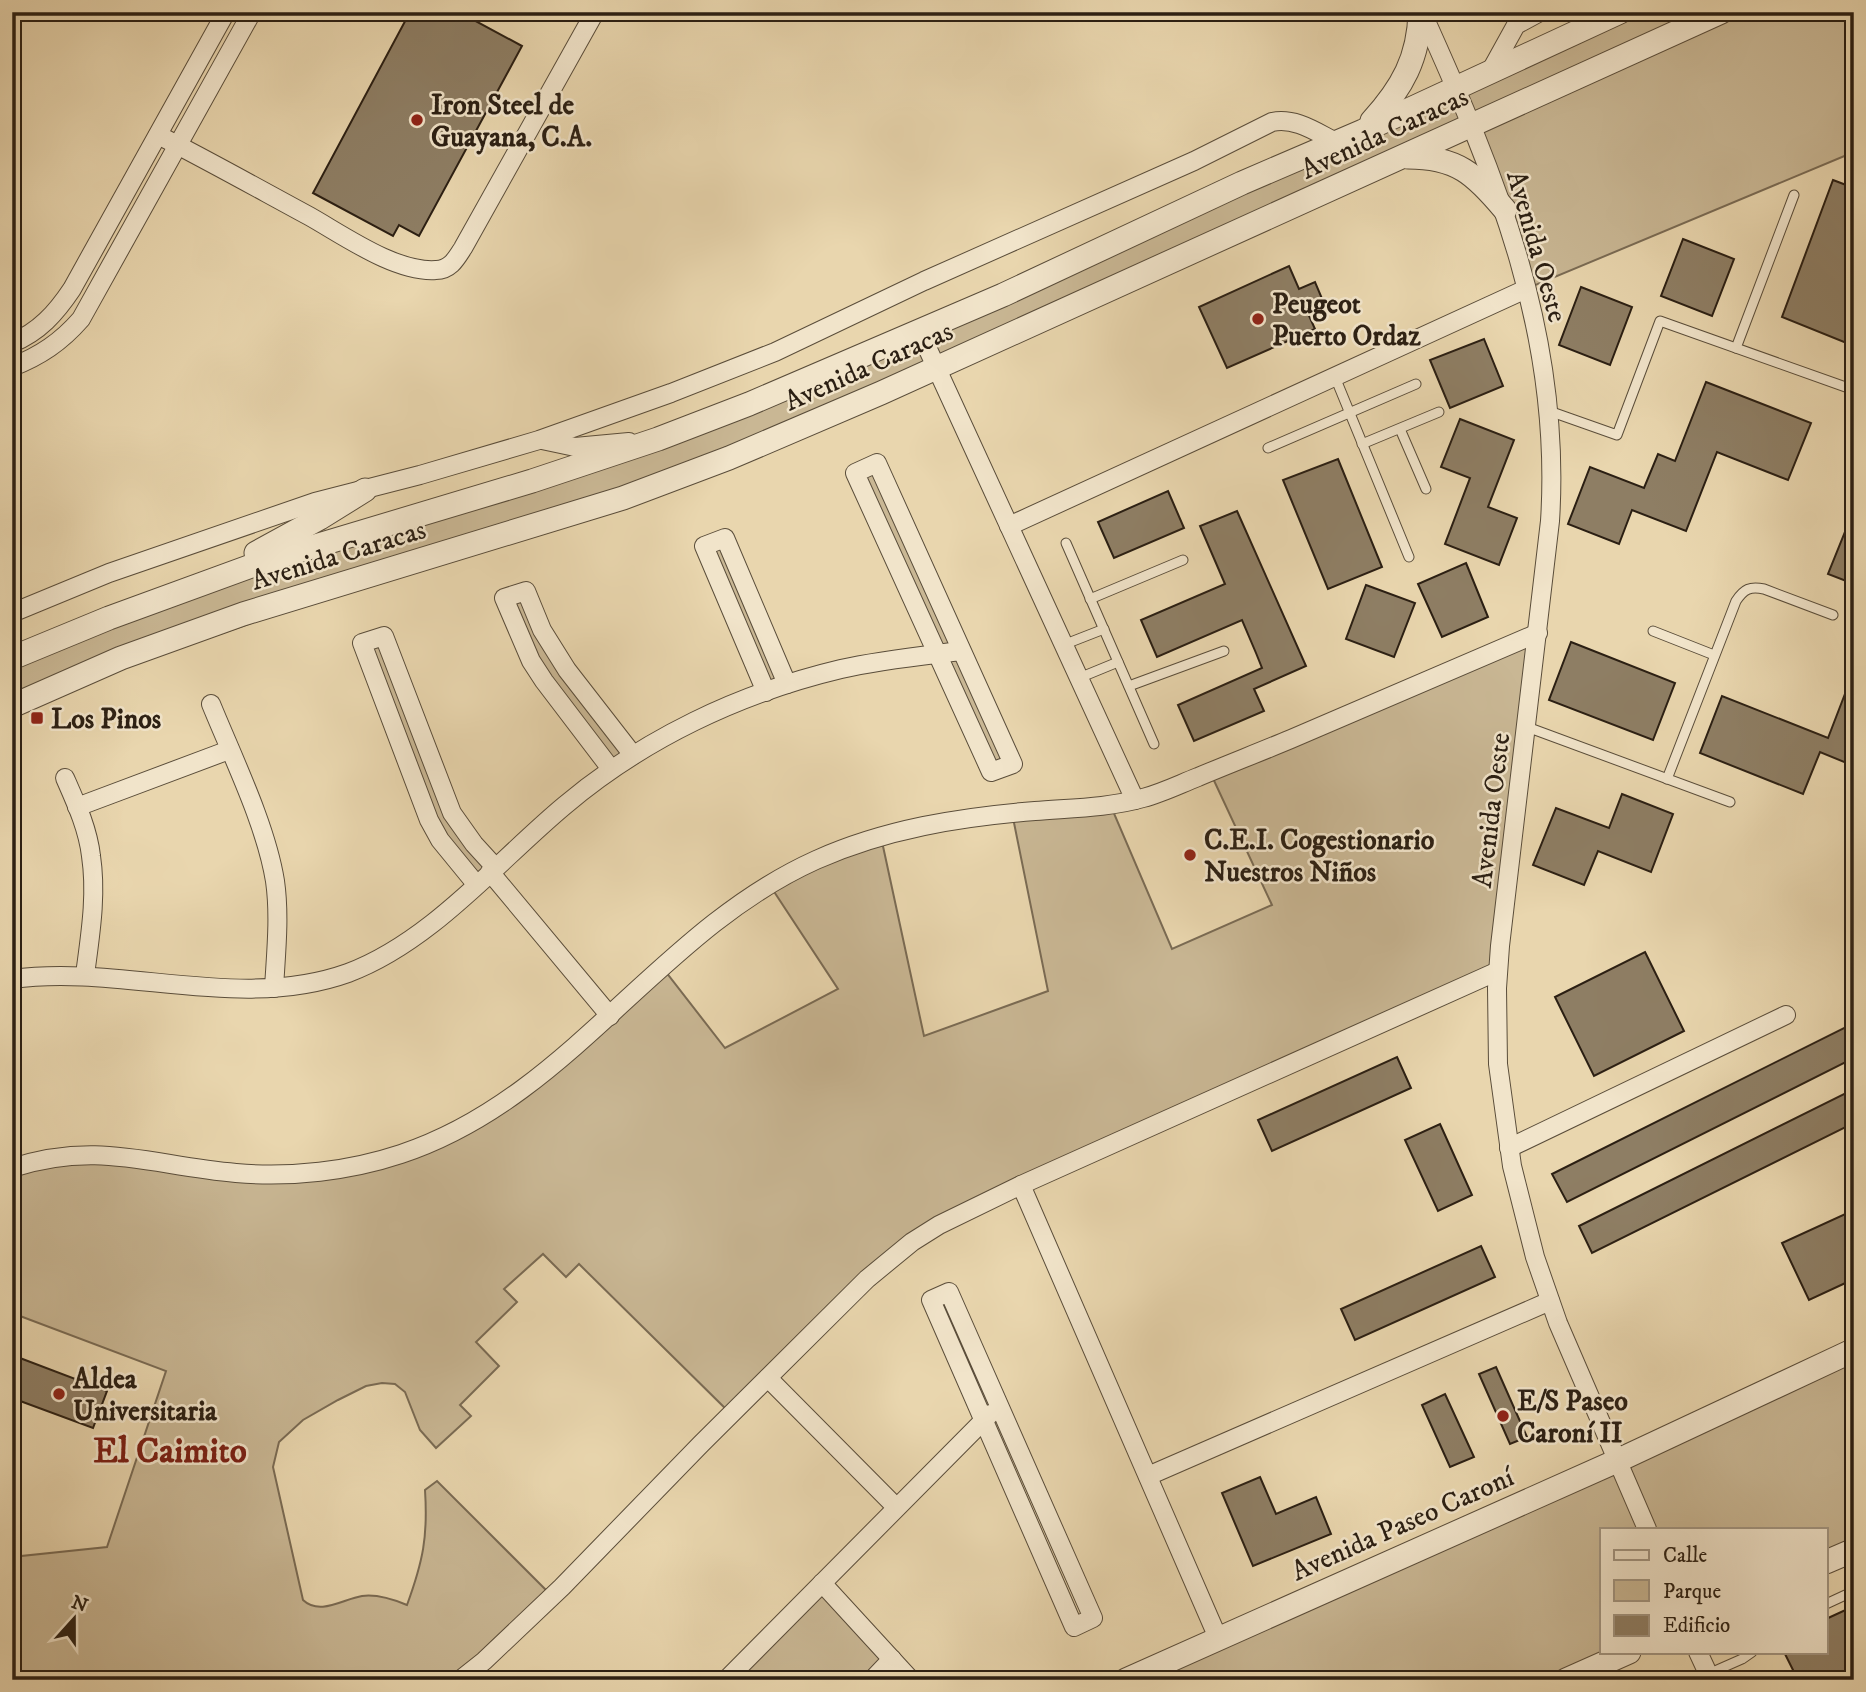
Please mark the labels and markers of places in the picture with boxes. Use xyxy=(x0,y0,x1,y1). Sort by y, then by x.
place label: Iron Steel de Guayana, C.A. xyxy=(431,88,592,155)
marker: Iron Steel de Guayana, C.A. xyxy=(409,112,425,128)
place label: Peugeot Puerto Ordaz xyxy=(1272,287,1421,354)
marker: Peugeot Puerto Ordaz xyxy=(1250,311,1266,327)
place label: Los Pinos xyxy=(51,702,162,737)
marker: Los Pinos xyxy=(29,710,45,726)
place label: C.E.I. Cogestionario Nuestros Niños xyxy=(1204,823,1435,890)
marker: C.E.I. Cogestionario Nuestros Niños xyxy=(1182,847,1198,863)
place label: Aldea Universitaria xyxy=(72,1362,218,1429)
place label: E/S Paseo Caroní II xyxy=(1517,1384,1628,1451)
marker: Aldea Universitaria xyxy=(51,1386,67,1402)
marker: E/S Paseo Caroní II xyxy=(1495,1408,1511,1424)

